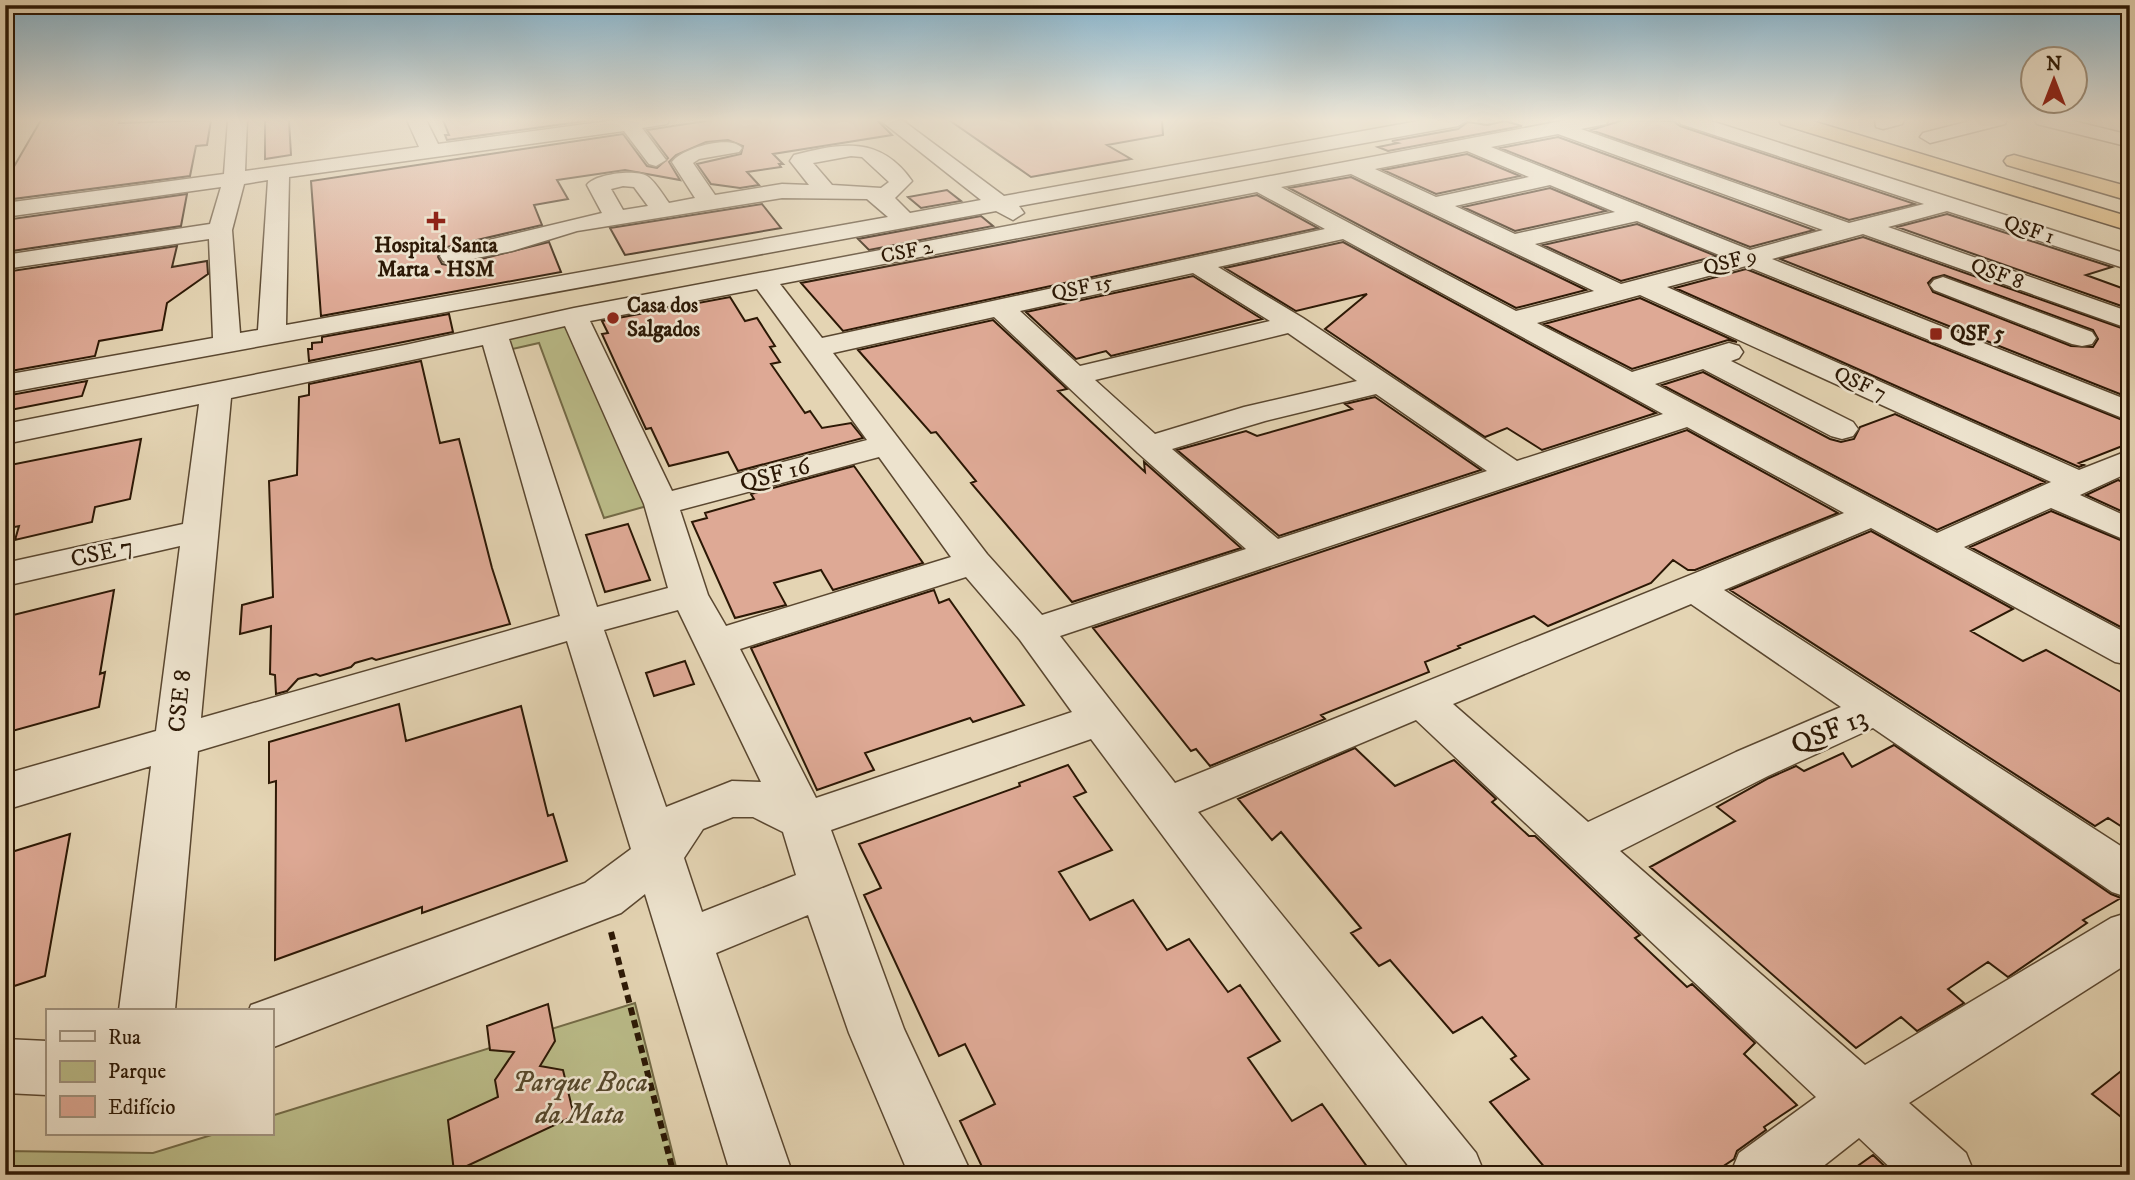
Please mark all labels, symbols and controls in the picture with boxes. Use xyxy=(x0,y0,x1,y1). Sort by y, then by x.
north arrow xyxy=(2020,46,2090,116)
text: N xyxy=(2046,53,2062,76)
street label: QSF 1 xyxy=(2000,210,2058,250)
marker: Hospital Santa Marta - HSM xyxy=(426,211,446,231)
place label: Hospital Santa Marta - HSM xyxy=(374,233,499,283)
street label: CSF 2 xyxy=(879,234,936,270)
street label: QSF 9 xyxy=(1700,242,1760,282)
street label: QSF 8 xyxy=(1967,252,2027,296)
street label: QSF 15 xyxy=(1049,269,1115,307)
place label: Casa dos Salgados xyxy=(627,293,700,343)
marker: Casa dos Salgados xyxy=(605,310,621,326)
place label: QSF 5 xyxy=(1950,321,2005,347)
marker: QSF 5 xyxy=(1928,326,1944,342)
street label: QSF 7 xyxy=(1830,361,1890,407)
street label: QSF 16 xyxy=(737,451,815,499)
street label: CSE 7 xyxy=(68,531,136,575)
street label: CSE 8 xyxy=(162,668,198,734)
street label: QSF 13 xyxy=(1786,699,1872,763)
legend xyxy=(46,1009,273,1134)
text: Rua xyxy=(108,1025,141,1051)
text: Parque xyxy=(108,1059,166,1085)
park label: Parque Boca da Mata xyxy=(512,1065,648,1132)
text: Edifício xyxy=(108,1095,176,1121)

